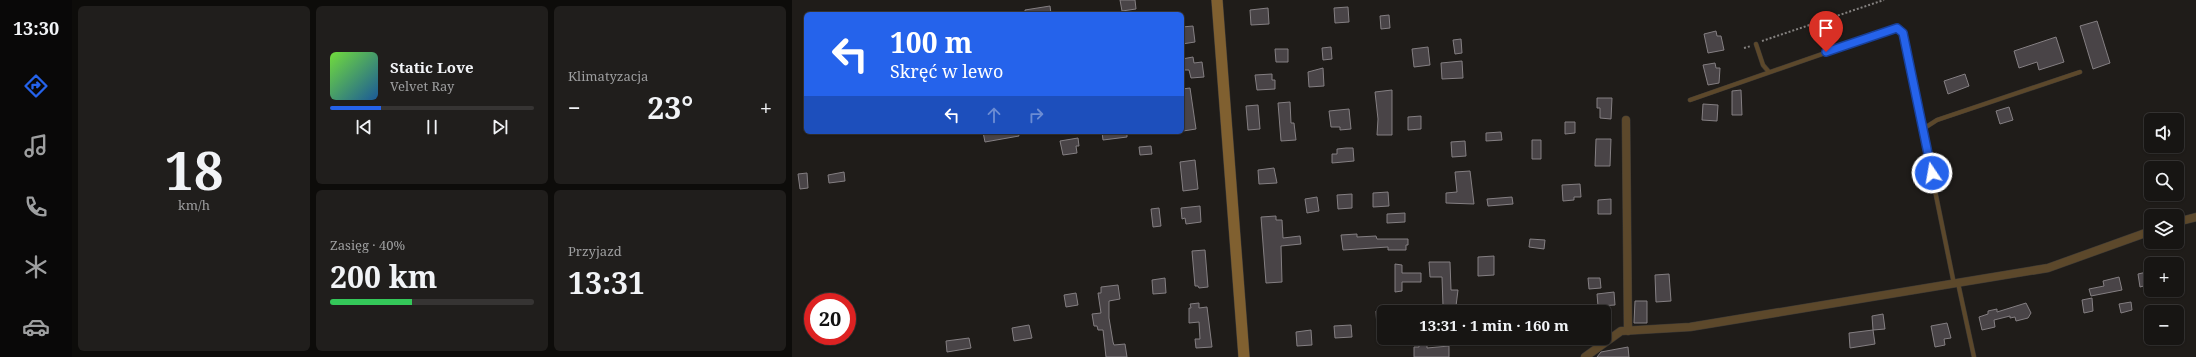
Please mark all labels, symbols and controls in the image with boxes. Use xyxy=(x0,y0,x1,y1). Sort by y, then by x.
pin xyxy=(1809,11,1843,52)
text: 13:30 xyxy=(13,16,59,40)
icon: arrive xyxy=(1815,17,1837,39)
text: 100 m xyxy=(890,23,972,61)
icon: left xyxy=(824,28,876,80)
text: Static Love xyxy=(390,57,474,77)
text: Skręć w lewo xyxy=(890,59,1003,83)
text: Klimatyzacja xyxy=(568,67,648,85)
icon: directions xyxy=(22,72,50,100)
text: Velvet Ray xyxy=(390,77,454,95)
text: 23° xyxy=(647,87,693,128)
text: − xyxy=(568,92,581,122)
text: + xyxy=(760,92,772,122)
icon: left xyxy=(941,104,963,126)
icon: ahead xyxy=(983,104,1005,126)
icon: right xyxy=(1025,104,1047,126)
map controls xyxy=(2144,113,2184,345)
button: sound xyxy=(2144,113,2184,153)
icon: previous xyxy=(353,116,375,138)
icon: pause xyxy=(421,116,443,138)
icon: next xyxy=(489,116,511,138)
icon: music xyxy=(22,132,50,160)
text: 18 xyxy=(165,134,223,205)
position arrow xyxy=(1911,152,1953,194)
button: search xyxy=(2144,161,2184,201)
icon: phone xyxy=(22,193,50,221)
text: km/h xyxy=(178,196,210,214)
button: layers xyxy=(2144,209,2184,249)
text: Zasięg · 40% xyxy=(330,236,405,254)
text: Przyjazd xyxy=(568,242,622,260)
icon: climate xyxy=(22,253,50,281)
text: 200 km xyxy=(330,256,437,297)
button: + xyxy=(2144,257,2184,297)
text: 13:31 xyxy=(568,262,645,303)
speed limit sign: 20 xyxy=(804,293,856,345)
button: − xyxy=(2144,305,2184,345)
icon: car xyxy=(22,313,50,341)
text: 13:31 · 1 min · 160 m xyxy=(1419,315,1569,335)

